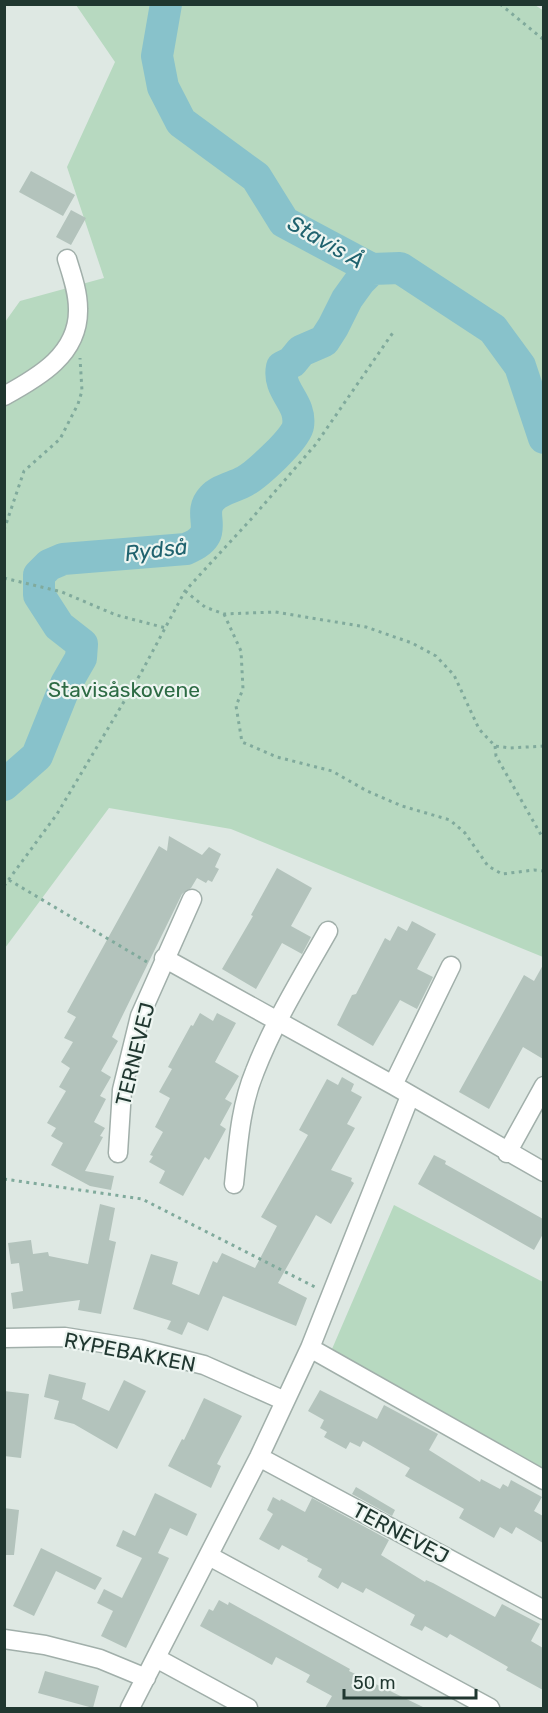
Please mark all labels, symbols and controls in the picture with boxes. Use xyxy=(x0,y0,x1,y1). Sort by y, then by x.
water label: Stavis Å xyxy=(283,209,369,275)
water label: Rydså xyxy=(123,533,189,567)
park label: Stavisåskovene xyxy=(48,677,200,702)
street label: TERNEVEJ xyxy=(110,1000,160,1108)
street label: RYPEBAKKEN xyxy=(62,1327,198,1377)
street label: TERNEVEJ xyxy=(349,1497,453,1569)
scale bar xyxy=(344,1662,476,1700)
text: 50 m xyxy=(353,1672,396,1694)

